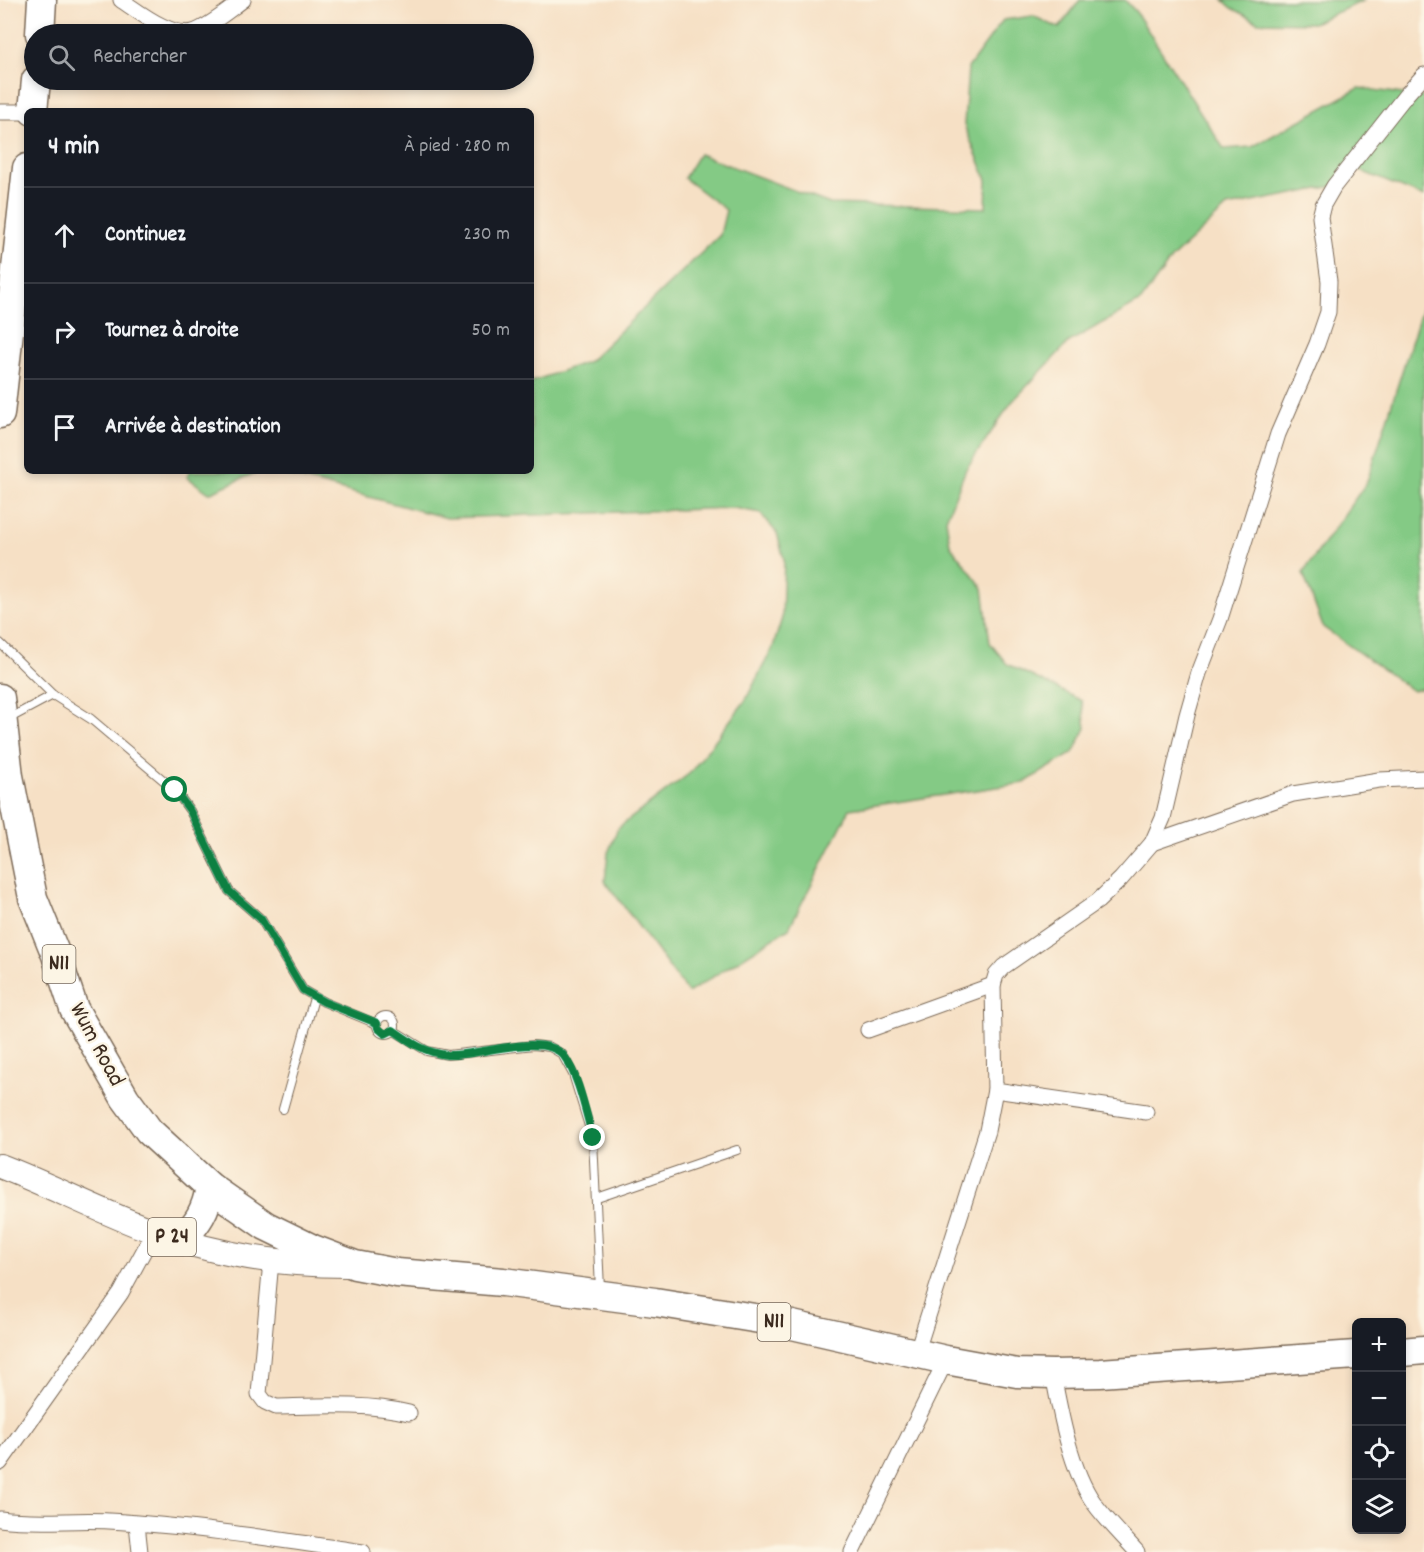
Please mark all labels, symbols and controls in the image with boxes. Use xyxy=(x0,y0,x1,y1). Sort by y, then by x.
search box xyxy=(24,24,534,90)
icon: search xyxy=(45,41,78,74)
text: Rechercher xyxy=(93,42,187,73)
text: 4 min xyxy=(48,129,99,166)
text: À pied · 280 m xyxy=(404,133,510,161)
icon: ahead xyxy=(48,219,81,252)
text: Continuez xyxy=(105,220,186,251)
text: 230 m xyxy=(463,221,510,249)
icon: right xyxy=(48,315,81,348)
text: Tournez à droite xyxy=(105,316,239,347)
text: 50 m xyxy=(472,317,510,345)
icon: arrive xyxy=(48,411,81,444)
text: Arrivée à destination xyxy=(105,412,281,443)
route start xyxy=(161,776,187,802)
road number: N11 xyxy=(42,945,76,983)
street label: Wum Road xyxy=(60,997,132,1093)
route end xyxy=(579,1124,605,1150)
road number: P 24 xyxy=(148,1218,196,1256)
road number: N11 xyxy=(758,1303,790,1341)
map controls xyxy=(1352,1318,1406,1534)
button: + xyxy=(1352,1318,1406,1372)
button: − xyxy=(1352,1372,1406,1426)
button: locate xyxy=(1352,1426,1406,1480)
button: layers xyxy=(1352,1480,1406,1534)

